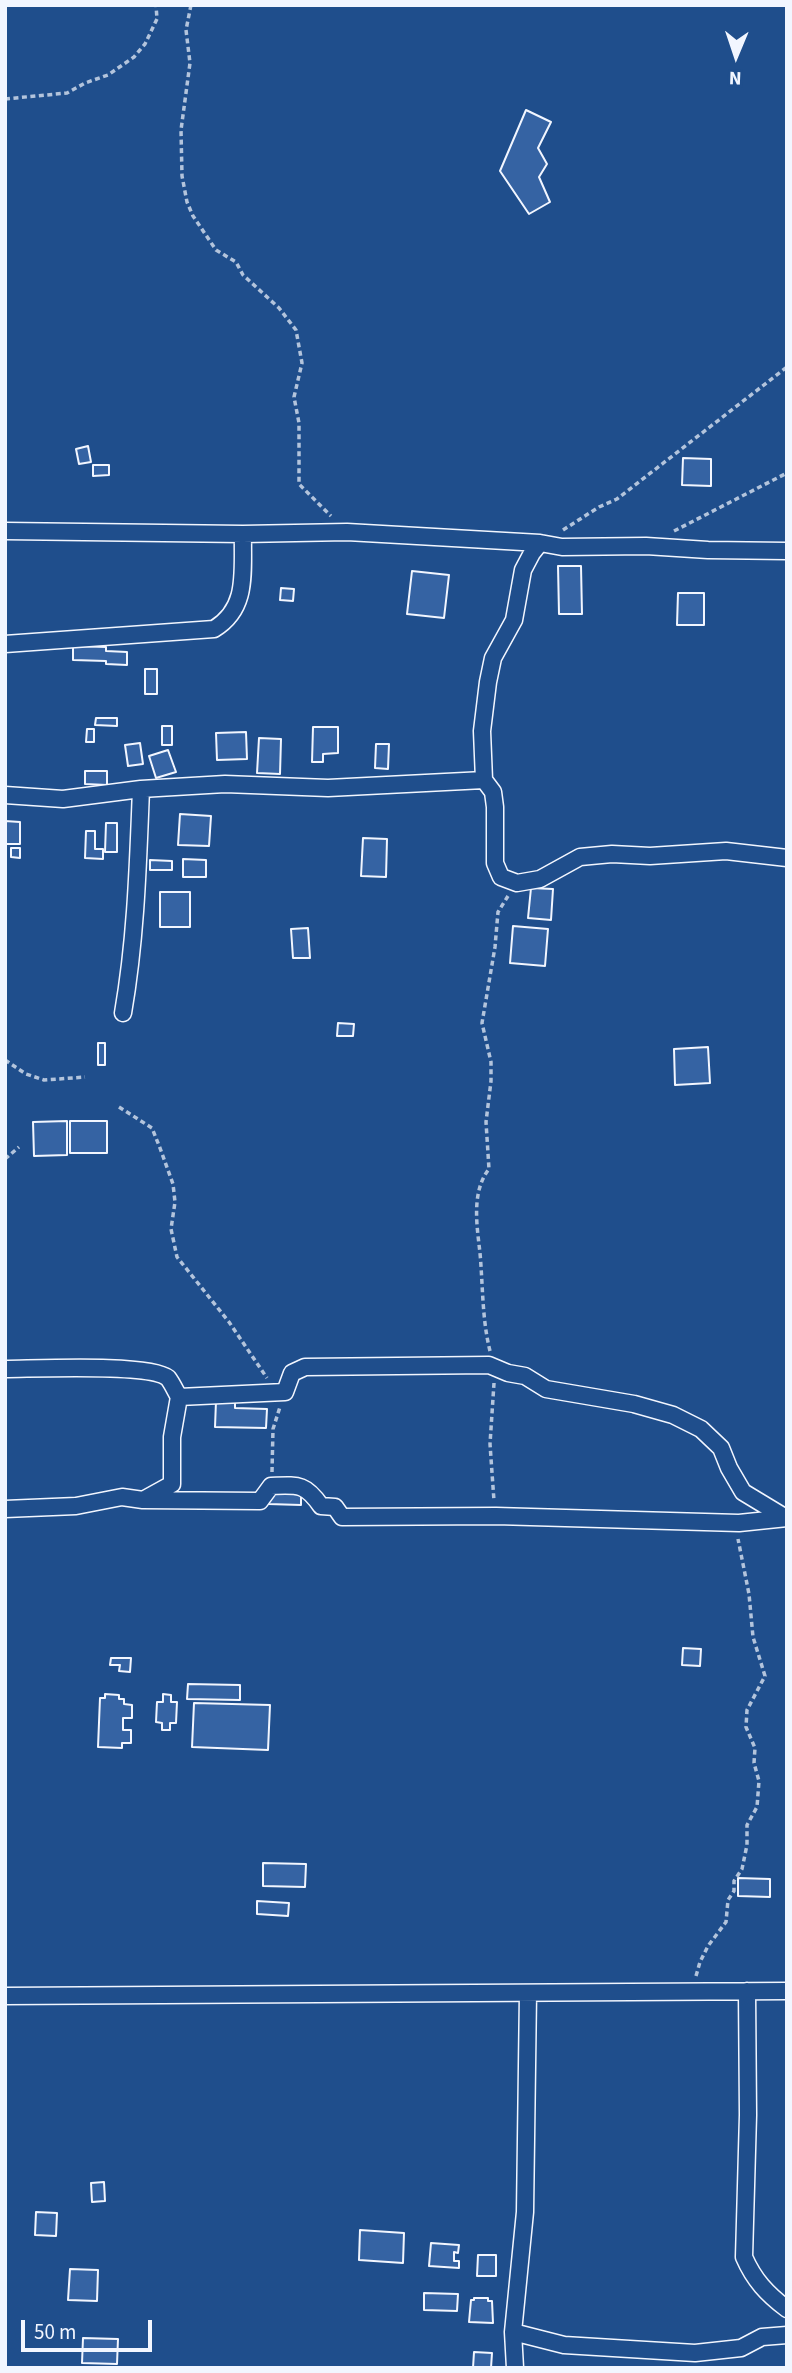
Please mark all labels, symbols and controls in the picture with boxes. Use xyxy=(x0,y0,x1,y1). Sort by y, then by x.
north arrow xyxy=(701,21,771,91)
text: N xyxy=(728,64,742,91)
scale bar xyxy=(24,2306,156,2350)
text: 50 m xyxy=(34,2317,76,2347)

